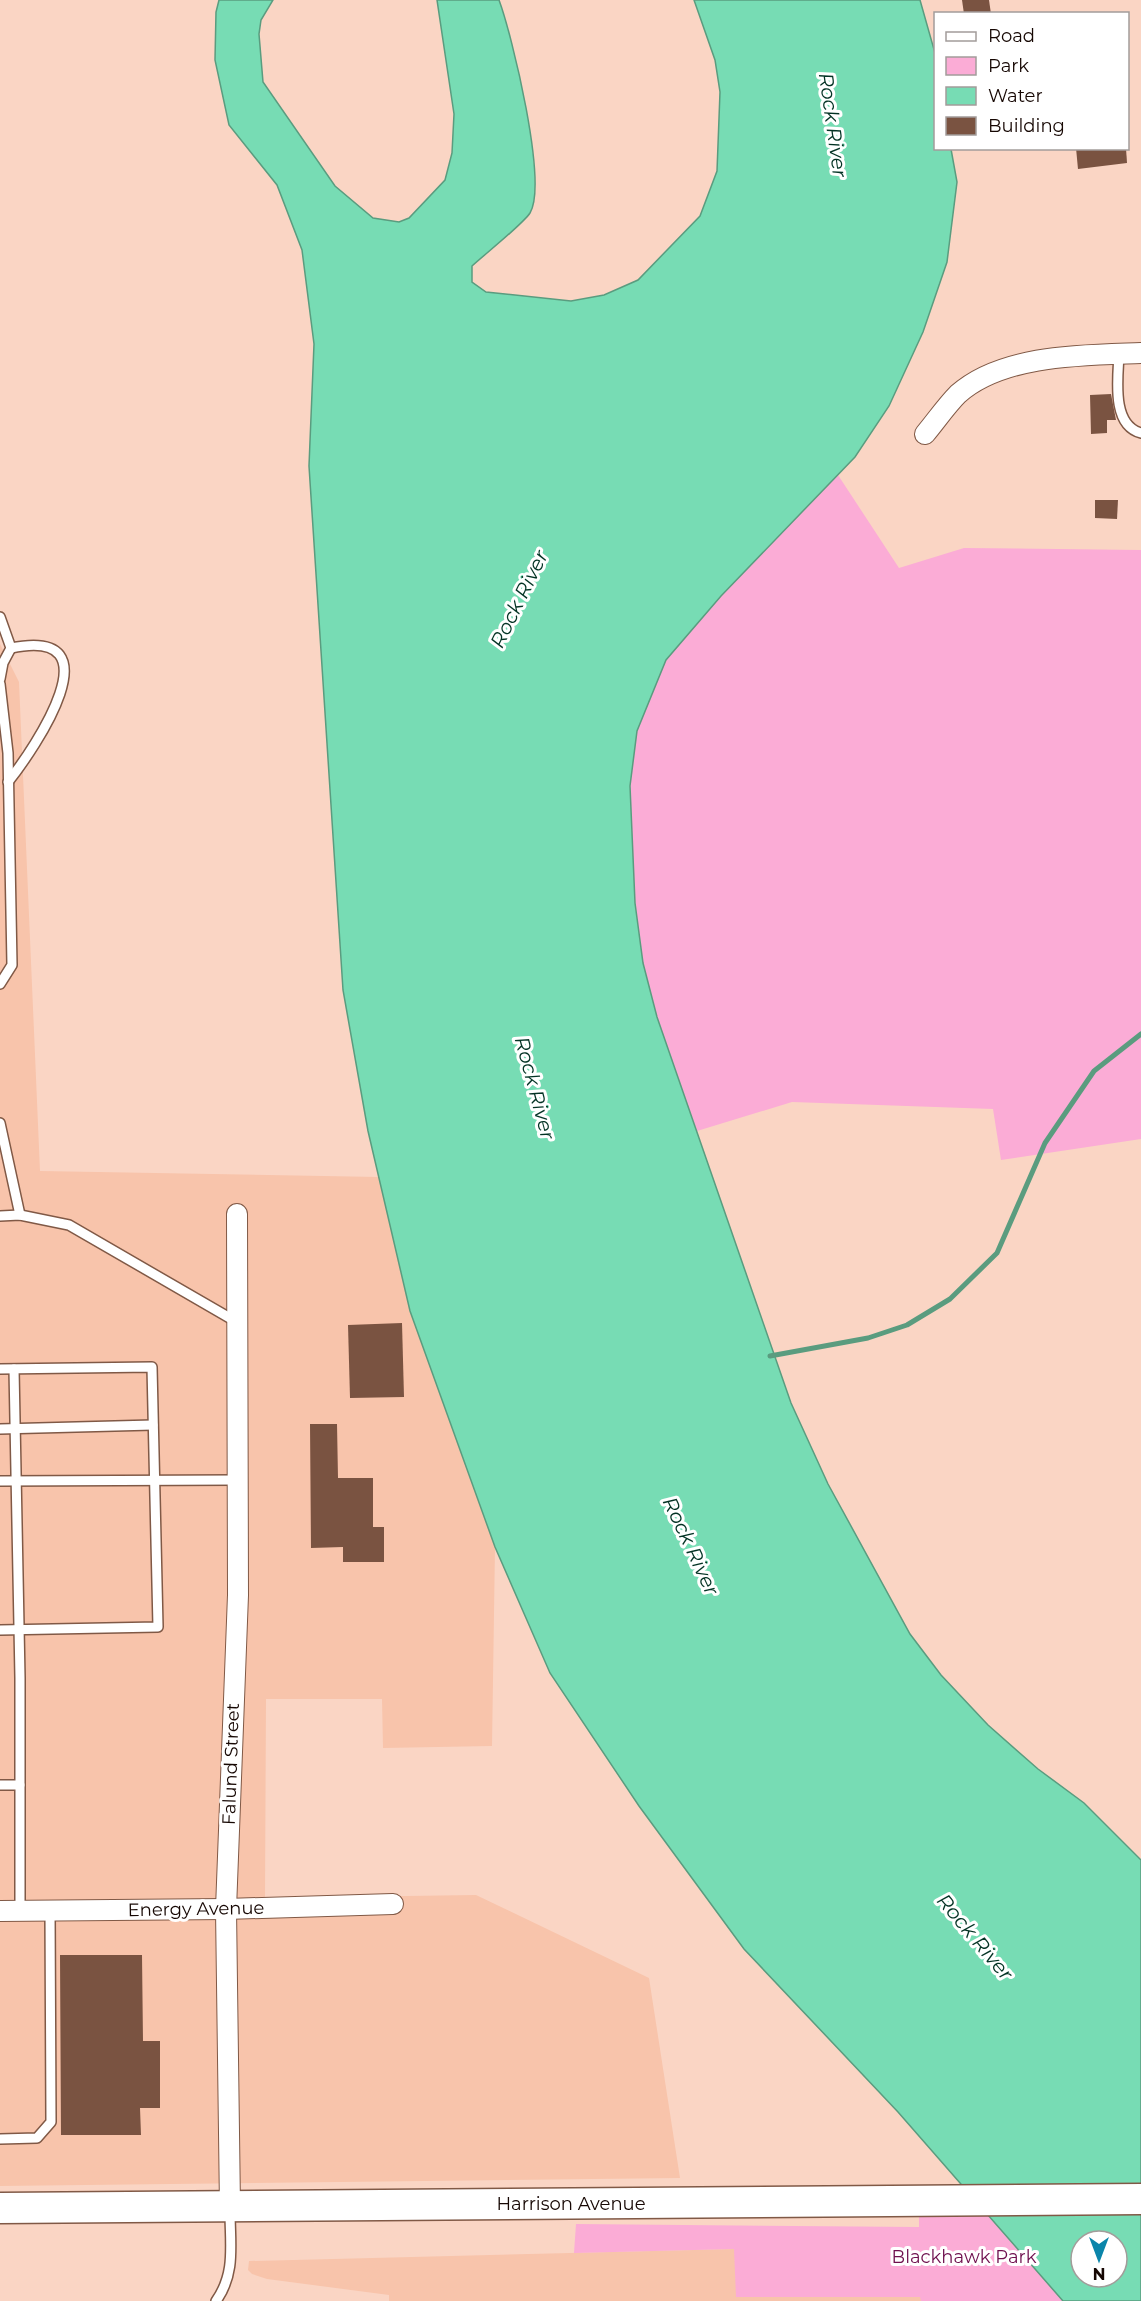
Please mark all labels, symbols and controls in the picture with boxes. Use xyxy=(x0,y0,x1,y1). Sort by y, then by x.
legend xyxy=(934,12,1129,150)
text: Road xyxy=(988,25,1035,47)
text: Park xyxy=(988,55,1029,77)
water label: Rock River xyxy=(814,71,852,180)
text: Water xyxy=(988,85,1043,107)
text: Building xyxy=(988,115,1065,137)
water label: Rock River xyxy=(485,545,553,652)
water label: Rock River xyxy=(510,1034,561,1143)
water label: Rock River xyxy=(658,1493,725,1600)
street label: Falund Street xyxy=(218,1703,244,1825)
water label: Rock River xyxy=(932,1889,1019,1986)
street label: Energy Avenue xyxy=(127,1897,265,1921)
street label: Harrison Avenue xyxy=(496,2193,646,2215)
north arrow xyxy=(1069,2229,1129,2289)
park label: Blackhawk Park xyxy=(892,2246,1037,2268)
text: N xyxy=(1093,2264,1105,2283)

